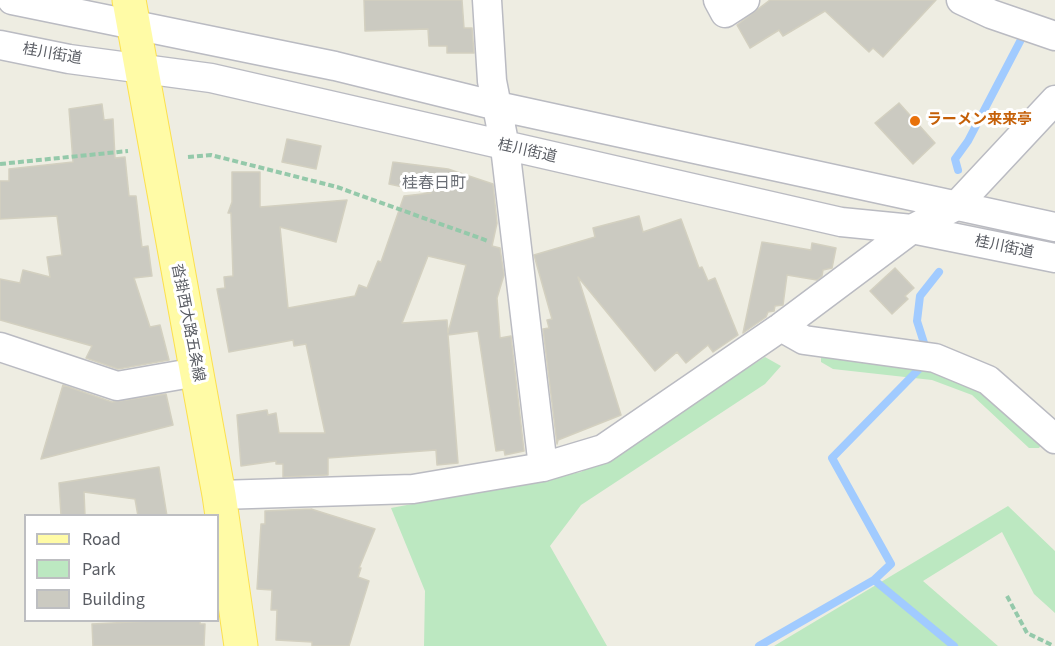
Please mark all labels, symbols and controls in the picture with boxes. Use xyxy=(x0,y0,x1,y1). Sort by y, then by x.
street label: 桂川街道 xyxy=(21,41,83,69)
place label: ラーメン来来亭 xyxy=(927,112,1032,130)
marker: ラーメン来来亭 xyxy=(908,114,922,128)
street label: 桂川街道 xyxy=(496,136,558,168)
district label: 桂春日町 xyxy=(402,174,466,194)
street label: 桂川街道 xyxy=(973,233,1035,263)
street label: 沓掛西大路五条線 xyxy=(167,262,207,384)
legend xyxy=(24,514,219,622)
text: Road xyxy=(82,527,121,552)
text: Park xyxy=(82,557,116,582)
text: Building xyxy=(82,587,145,612)

